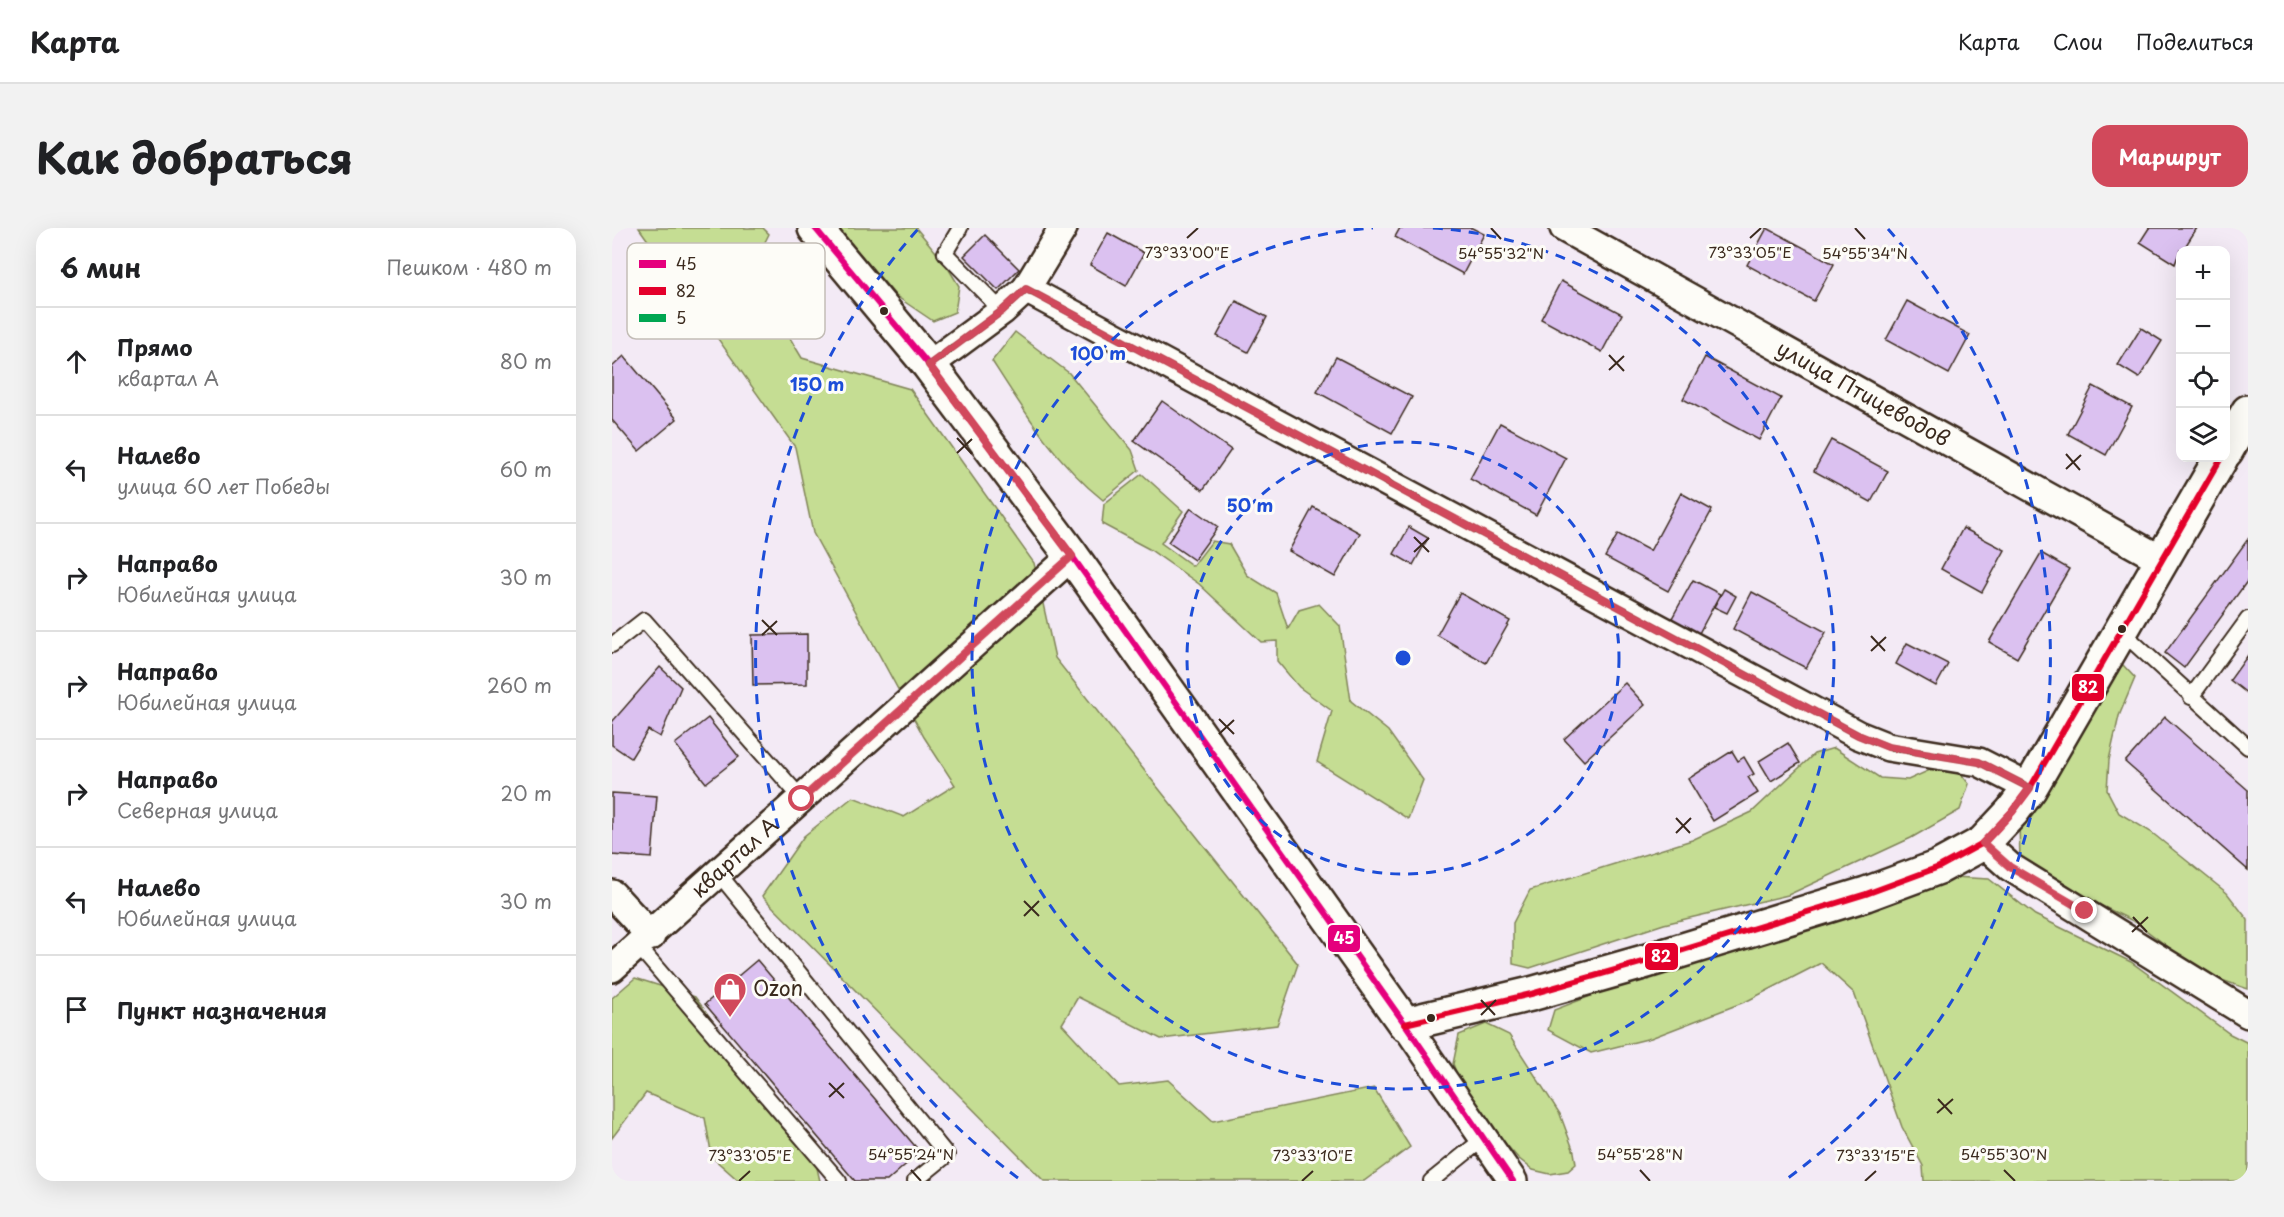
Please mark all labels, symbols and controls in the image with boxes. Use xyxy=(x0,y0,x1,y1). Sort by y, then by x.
text: Карта xyxy=(30,20,120,63)
text: Карта xyxy=(1958,25,2020,57)
text: Слои xyxy=(2053,25,2103,57)
text: Поделиться xyxy=(2136,25,2254,57)
text: Как добраться xyxy=(36,125,353,188)
button: Маршрут xyxy=(2092,125,2248,187)
text: 73°33'00"E xyxy=(1145,240,1229,263)
text: 73°33'05"E xyxy=(1708,240,1792,263)
text: 54°55'32"N xyxy=(1458,241,1544,264)
text: 54°55'34"N xyxy=(1822,241,1908,264)
legend xyxy=(627,243,825,339)
map controls xyxy=(2176,246,2230,462)
button: + xyxy=(2176,246,2230,300)
text: 6 мин xyxy=(60,248,141,287)
text: 45 xyxy=(676,251,696,275)
text: Пешком · 480 m xyxy=(386,252,552,282)
text: 82 xyxy=(676,278,696,302)
button: − xyxy=(2176,300,2230,354)
text: 5 xyxy=(676,305,686,329)
unlabelled marker xyxy=(878,305,890,317)
text: Прямо xyxy=(117,330,192,363)
street label: улица Птицеводов xyxy=(1771,331,1956,453)
text: 100 m xyxy=(1070,339,1126,366)
icon: ahead xyxy=(60,345,93,378)
text: 80 m xyxy=(500,346,552,376)
button: locate xyxy=(2176,354,2230,408)
text: квартал А xyxy=(117,363,219,393)
text: 150 m xyxy=(790,370,844,397)
button: layers xyxy=(2176,408,2230,462)
text: Налево xyxy=(117,438,200,471)
icon: left xyxy=(60,453,93,486)
text: 60 m xyxy=(500,454,552,484)
text: улица 60 лет Победы xyxy=(117,471,330,501)
text: 50 m xyxy=(1227,491,1273,518)
text: Направо xyxy=(117,546,218,579)
icon: right xyxy=(60,561,93,594)
text: 30 m xyxy=(499,562,552,592)
text: Юбилейная улица xyxy=(117,579,297,609)
unlabelled marker xyxy=(2116,623,2128,635)
centre of rings xyxy=(1393,648,1413,668)
text: Направо xyxy=(117,654,218,687)
icon: right xyxy=(60,669,93,702)
text: 260 m xyxy=(487,670,552,700)
line badge: 82 xyxy=(2071,673,2105,702)
text: 82 xyxy=(2078,674,2099,698)
text: Юбилейная улица xyxy=(117,687,297,717)
text: Направо xyxy=(117,762,218,795)
icon: right xyxy=(60,777,93,810)
text: 20 m xyxy=(500,778,552,808)
route start xyxy=(788,785,814,811)
text: Северная улица xyxy=(117,795,278,825)
street label: квартал А xyxy=(683,809,784,904)
text: Налево xyxy=(117,870,200,903)
icon: left xyxy=(60,885,93,918)
text: 30 m xyxy=(499,886,552,916)
route end xyxy=(2071,897,2097,923)
text: Юбилейная улица xyxy=(117,903,297,933)
line badge: 45 xyxy=(1327,924,1361,953)
text: 45 xyxy=(1333,925,1355,949)
line badge: 82 xyxy=(1644,942,1679,971)
text: 82 xyxy=(1651,943,1672,967)
shop icon: Ozon xyxy=(712,971,748,1018)
place label: Ozon xyxy=(753,971,803,1003)
icon: arrive xyxy=(60,993,93,1026)
text: Пункт назначения xyxy=(117,993,327,1026)
unlabelled marker xyxy=(1425,1012,1437,1024)
text: 54°55'24"N xyxy=(868,1142,954,1165)
text: 54°55'28"N xyxy=(1597,1142,1683,1165)
text: 54°55'30"N xyxy=(1961,1142,2047,1165)
text: 73°33'05"E xyxy=(708,1143,792,1166)
text: 73°33'10"E xyxy=(1273,1143,1353,1166)
text: 73°33'15"E xyxy=(1836,1143,1916,1166)

